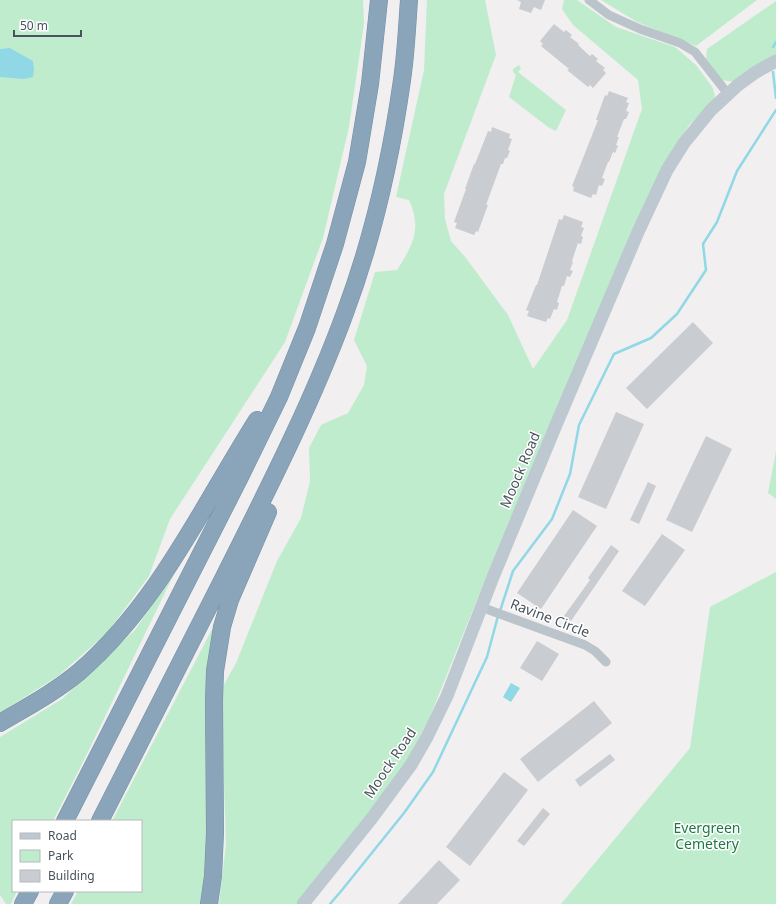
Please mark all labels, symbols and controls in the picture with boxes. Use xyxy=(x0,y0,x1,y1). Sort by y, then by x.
scale bar xyxy=(14,12,81,38)
text: 50 m xyxy=(20,17,48,34)
street label: Moock Road xyxy=(495,429,544,511)
street label: Ravine Circle xyxy=(508,594,593,641)
street label: Moock Road xyxy=(359,724,420,802)
park label: Evergreen Cemetery xyxy=(674,818,741,853)
legend xyxy=(12,820,142,892)
text: Road xyxy=(48,827,77,844)
text: Park xyxy=(48,847,74,864)
text: Building xyxy=(48,867,95,884)

